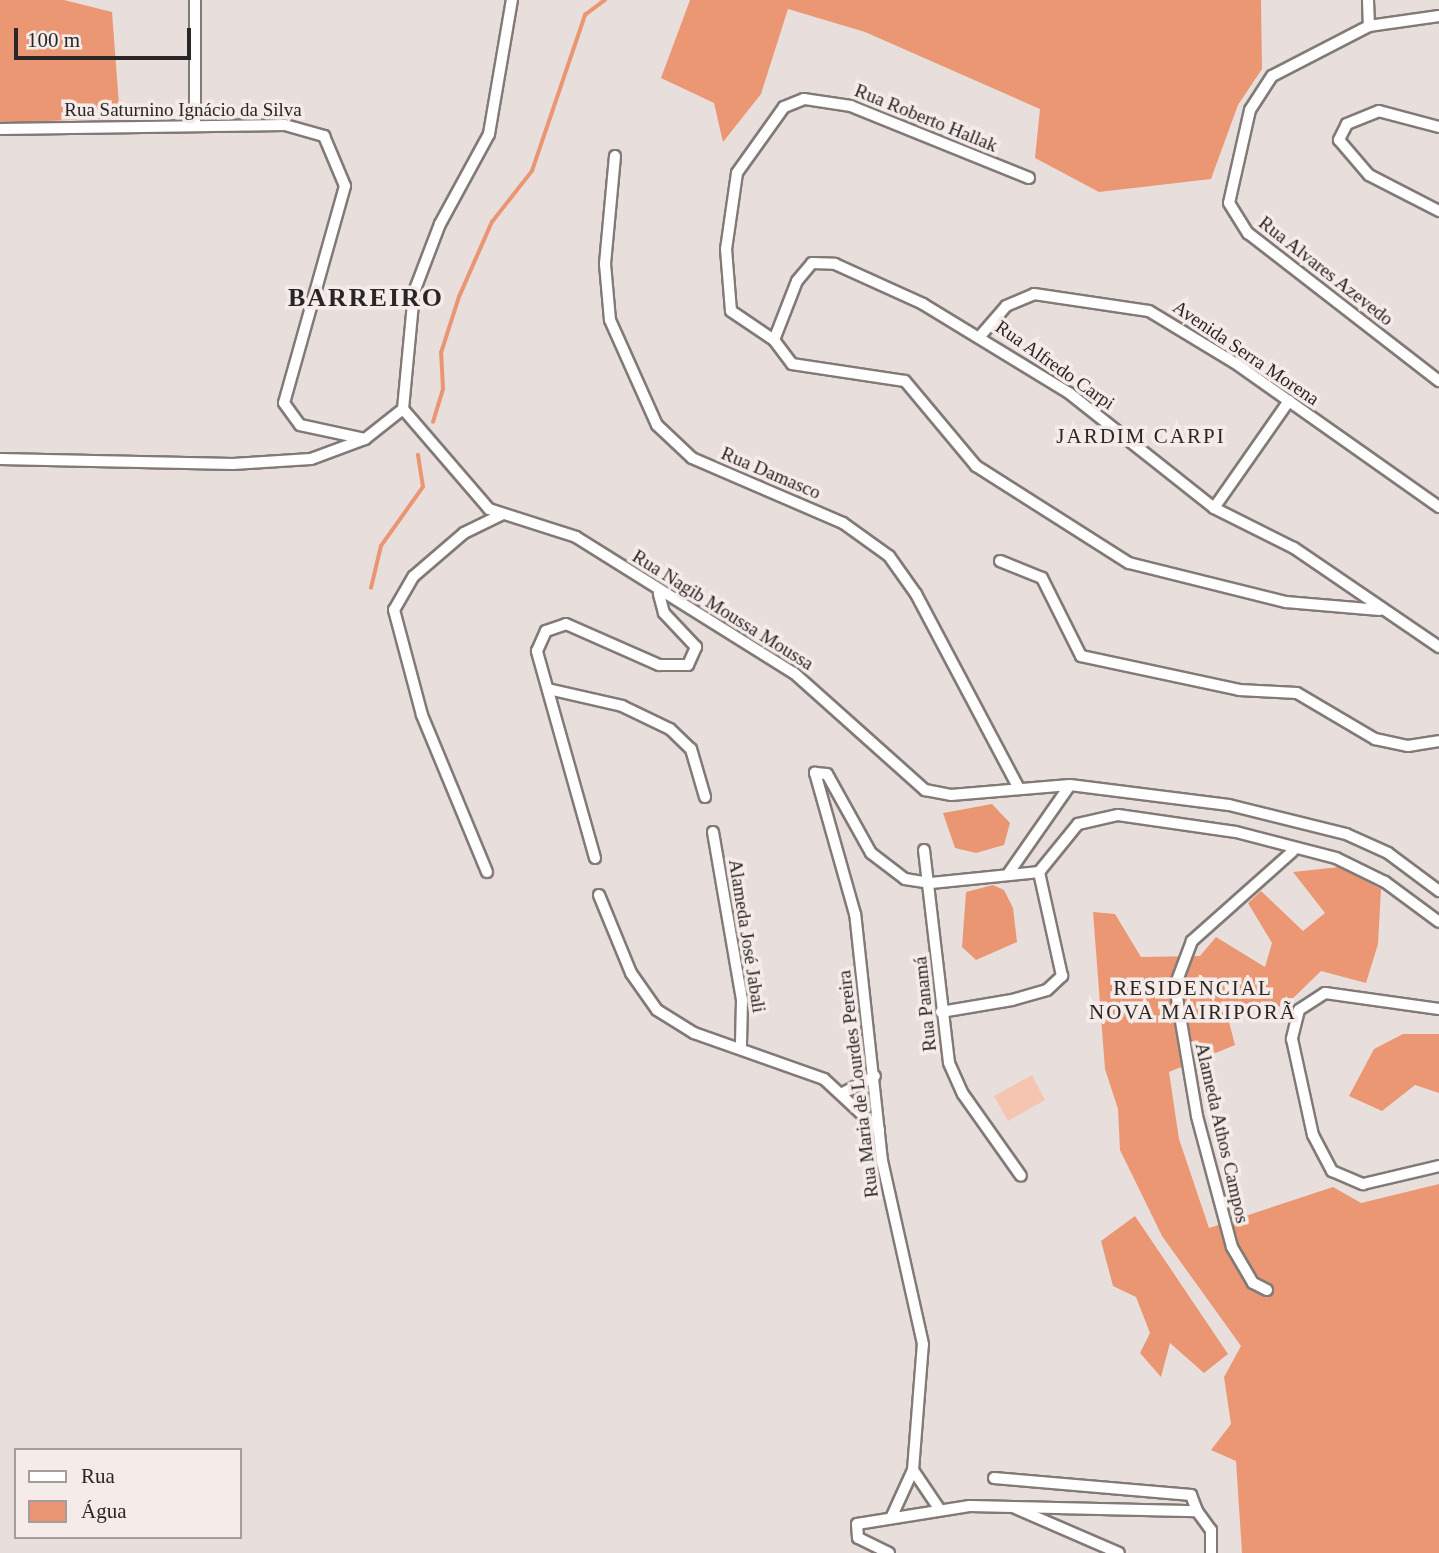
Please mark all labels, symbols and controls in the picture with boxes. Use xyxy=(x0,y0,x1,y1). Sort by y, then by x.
scale bar xyxy=(18,14,194,58)
text: 100 m xyxy=(27,28,80,52)
street label: Rua Roberto Hallak xyxy=(851,79,1001,157)
street label: Rua Saturnino Ignácio da Silva xyxy=(64,99,302,121)
street label: Rua Alvares Azevedo xyxy=(1253,211,1399,331)
district label: BARREIRO xyxy=(289,282,443,314)
street label: Avenida Serra Morena xyxy=(1168,296,1324,410)
street label: Rua Alfredo Carpi xyxy=(991,315,1119,415)
district label: JARDIM CARPI xyxy=(1058,423,1224,449)
street label: Rua Damasco xyxy=(718,442,824,504)
street label: Rua Nagib Moussa Moussa xyxy=(628,545,818,675)
street label: Alameda José Jabali xyxy=(724,858,770,1014)
street label: Rua Panamá xyxy=(909,955,941,1053)
street label: Rua Maria de Lourdes Pereira xyxy=(833,969,883,1199)
district label: RESIDENCIAL NOVA MAIRIPORÃ xyxy=(1090,975,1296,1025)
street label: Alameda Athos Campos xyxy=(1190,1040,1254,1226)
legend xyxy=(14,1448,242,1539)
text: Rua xyxy=(81,1464,115,1488)
text: Água xyxy=(81,1499,127,1523)

